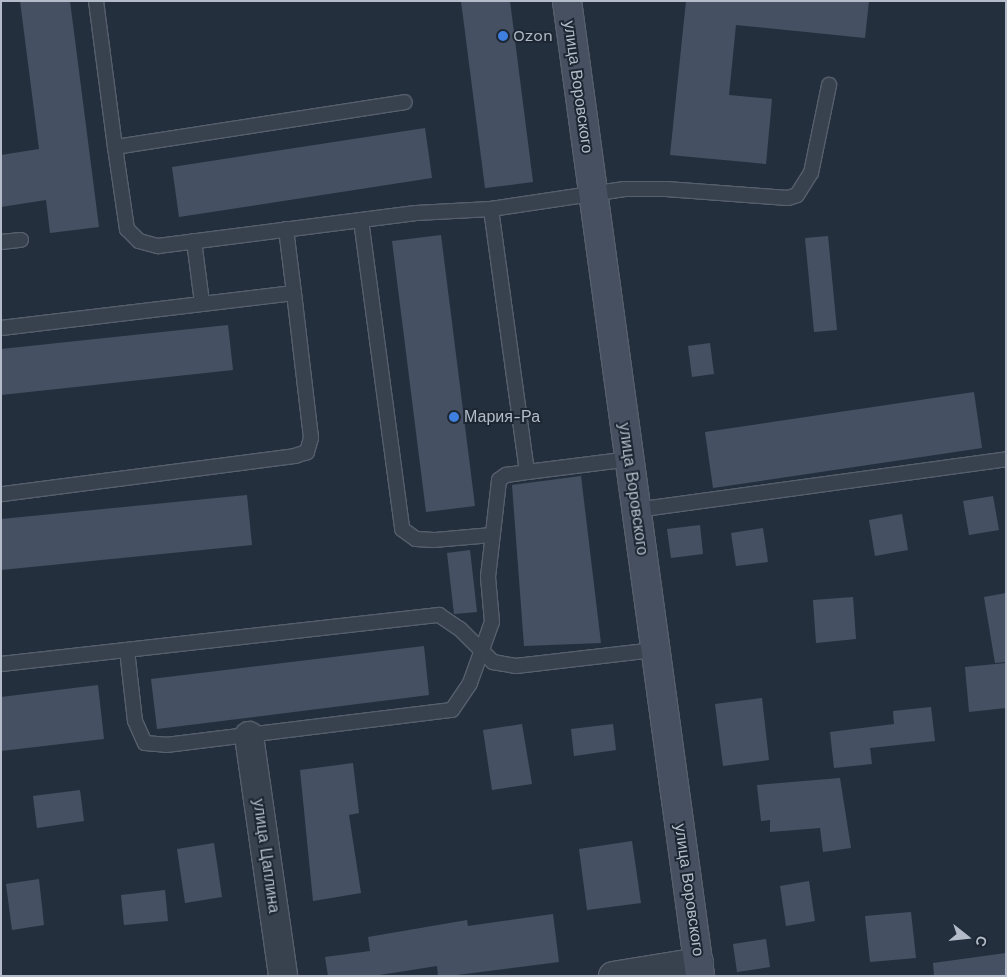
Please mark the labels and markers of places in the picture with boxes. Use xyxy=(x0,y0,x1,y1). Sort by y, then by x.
place label: Ozon xyxy=(513,26,553,46)
marker: Ozon xyxy=(497,30,509,42)
place label: Мария-Ра xyxy=(464,407,540,427)
marker: Мария-Ра xyxy=(448,411,460,423)

